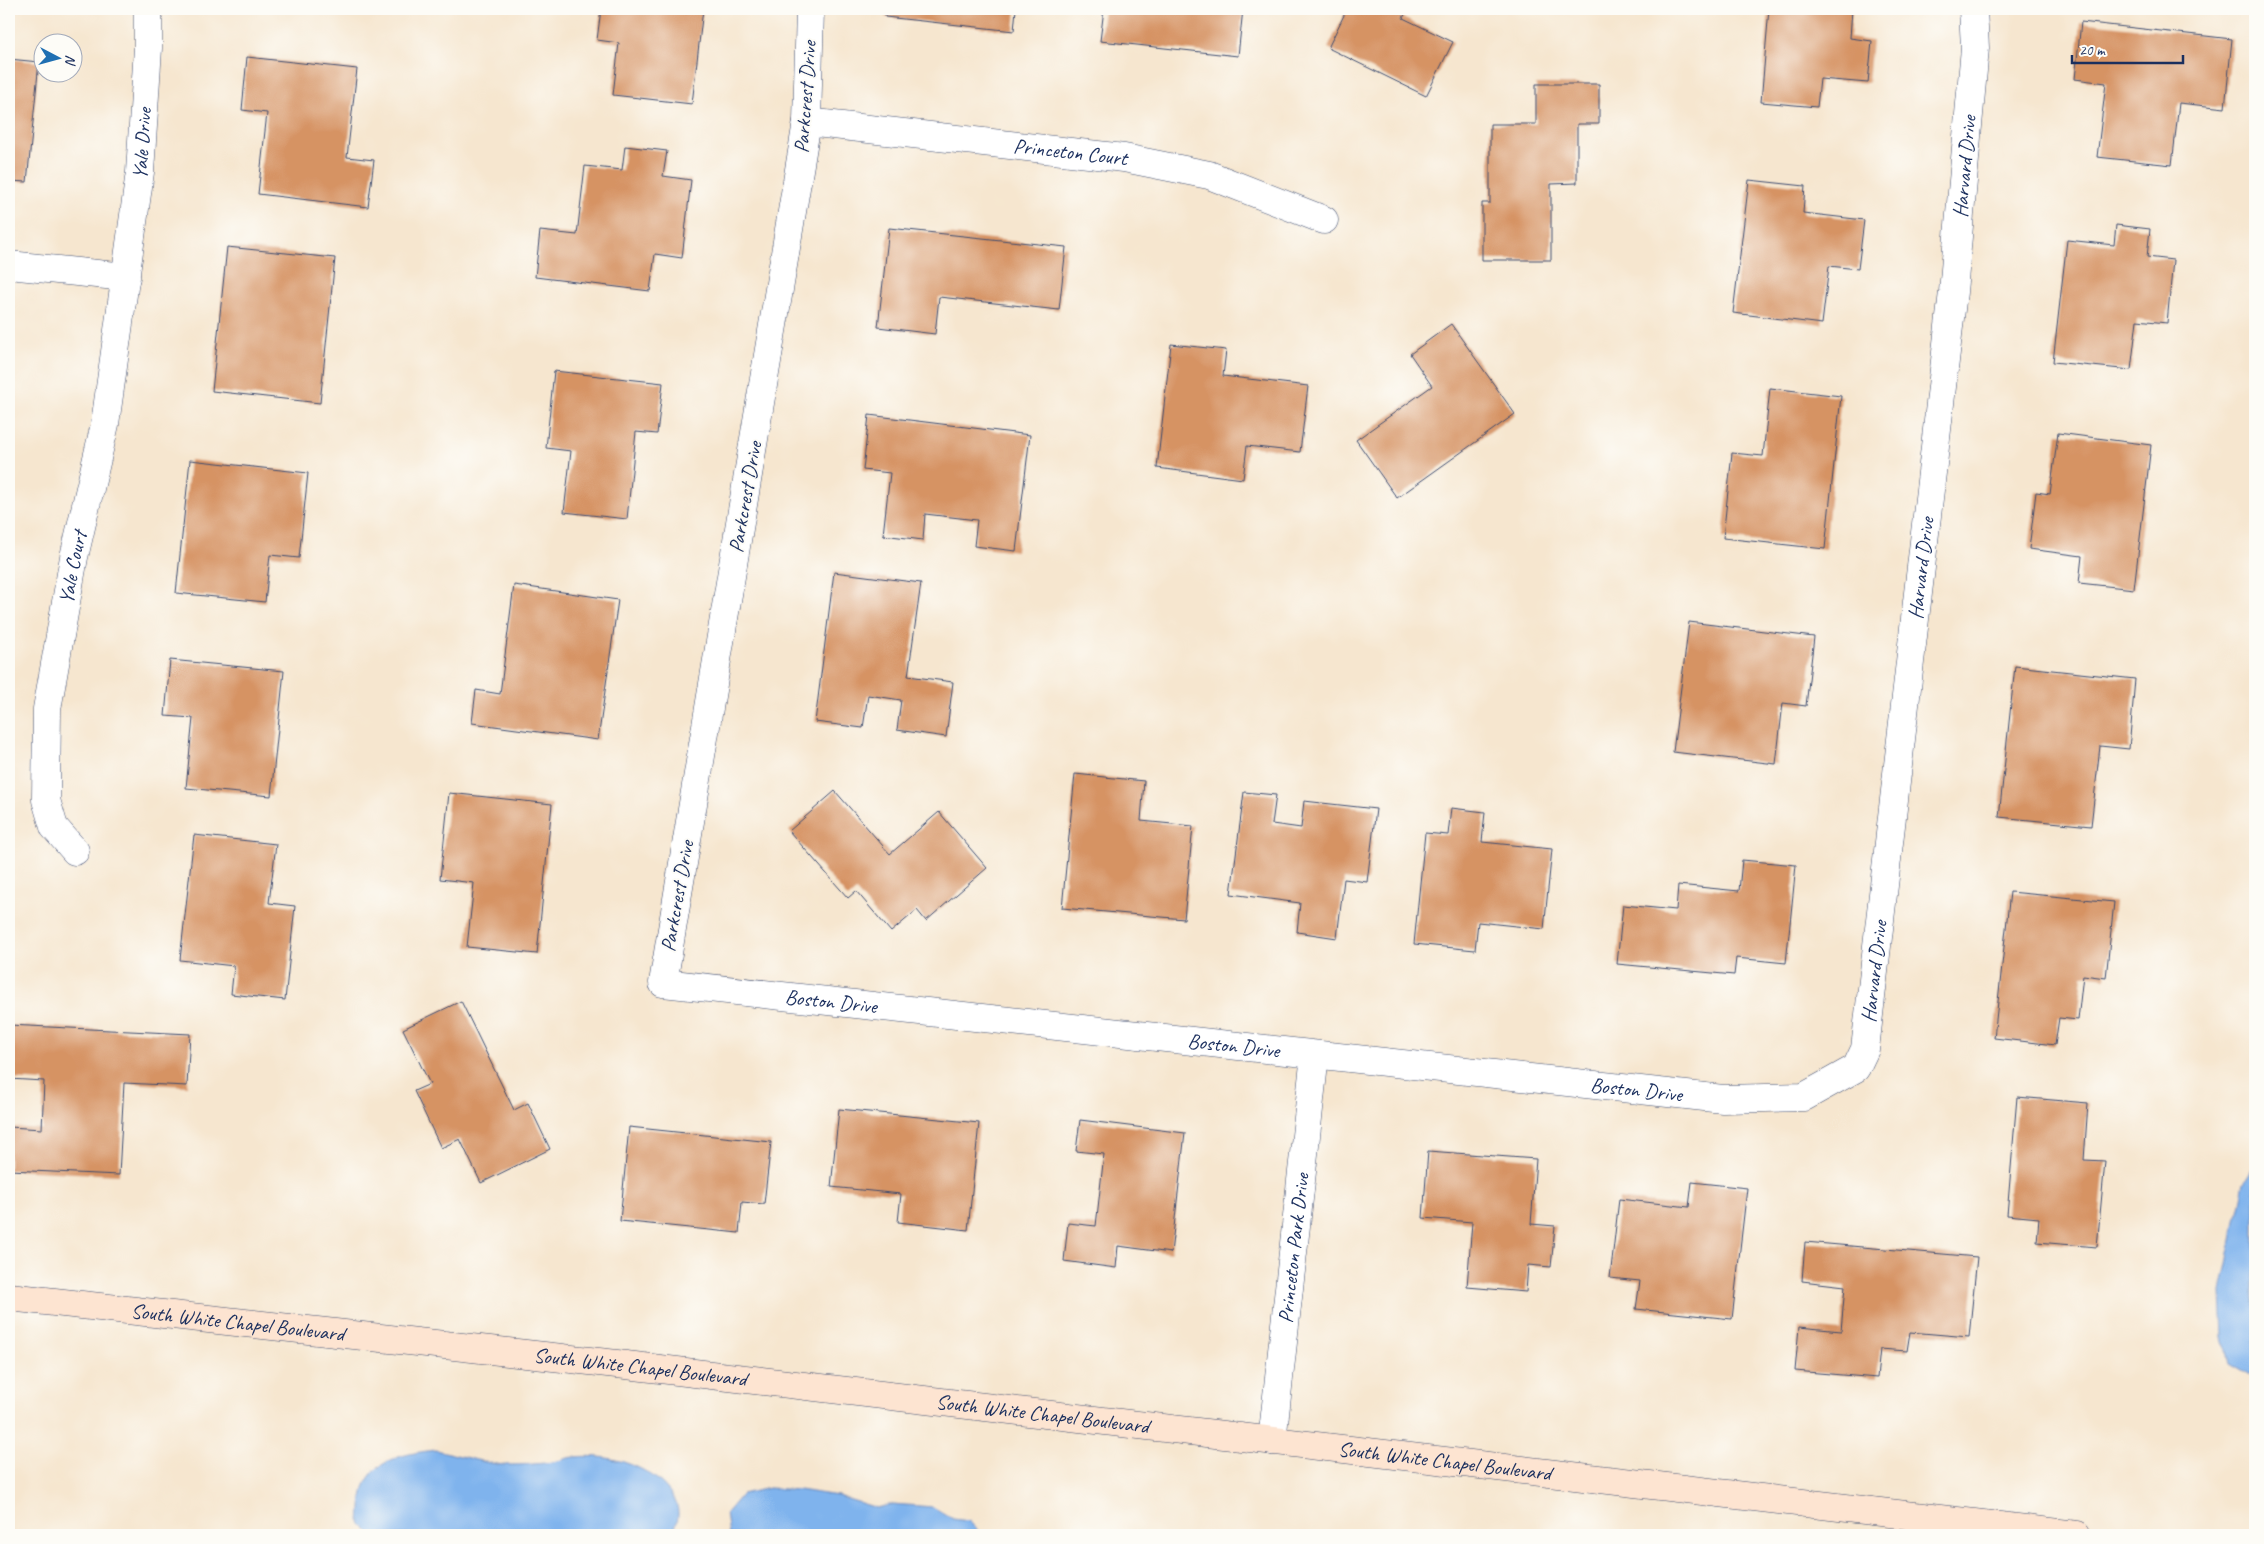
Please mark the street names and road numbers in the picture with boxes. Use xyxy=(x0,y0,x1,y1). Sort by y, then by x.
street label: Parkcrest Drive xyxy=(788,38,822,154)
street label: Yale Drive xyxy=(126,105,157,181)
street label: Harvard Drive xyxy=(1947,112,1982,219)
street label: Princeton Court xyxy=(1012,133,1130,171)
street label: Parkcrest Drive xyxy=(722,437,768,555)
street label: Harvard Drive xyxy=(1902,514,1940,620)
street label: Yale Court xyxy=(53,525,93,606)
street label: Parkcrest Drive xyxy=(654,836,700,954)
street label: Harvard Drive xyxy=(1855,917,1893,1024)
street label: Boston Drive xyxy=(784,983,880,1020)
street label: Boston Drive xyxy=(1186,1028,1283,1064)
street label: Boston Drive xyxy=(1589,1072,1686,1108)
street label: Princeton Park Drive xyxy=(1272,1171,1315,1324)
street label: South White Chapel Boulevard xyxy=(130,1298,349,1347)
street label: South White Chapel Boulevard xyxy=(532,1342,752,1392)
street label: South White Chapel Boulevard xyxy=(934,1388,1154,1440)
street label: South White Chapel Boulevard xyxy=(1337,1436,1556,1487)

